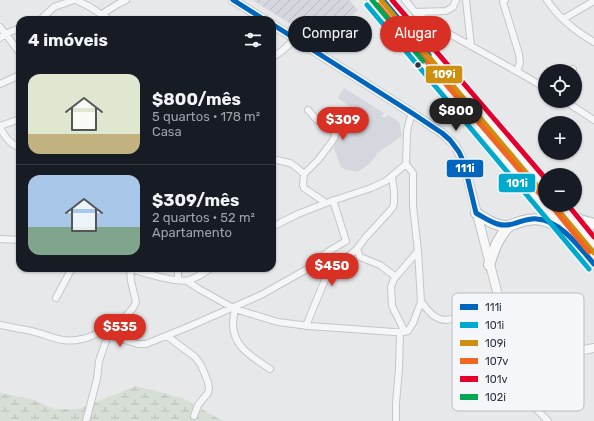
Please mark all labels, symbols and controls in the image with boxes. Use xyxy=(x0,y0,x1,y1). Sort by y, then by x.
chip: Comprar xyxy=(288,16,372,52)
chip: Alugar xyxy=(380,16,451,52)
icon: filters xyxy=(242,29,264,51)
text: 4 imóveis xyxy=(28,30,108,50)
unlabelled marker xyxy=(413,60,423,70)
map controls xyxy=(538,64,582,212)
button: locate xyxy=(538,64,582,108)
line badge: 109i xyxy=(425,65,463,84)
text: 109i xyxy=(432,68,456,81)
text: $800/mês xyxy=(152,89,241,109)
icon: home xyxy=(60,90,108,138)
pin: $800 xyxy=(432,98,480,132)
text: $800 xyxy=(438,103,474,118)
pin: $309 xyxy=(319,107,367,141)
text: 5 quartos · 178 m² xyxy=(152,109,260,124)
text: $309 xyxy=(326,112,360,127)
button: + xyxy=(538,116,582,160)
text: Casa xyxy=(152,124,182,139)
line badge: 111i xyxy=(446,159,484,178)
text: 111i xyxy=(455,162,475,175)
button: − xyxy=(538,168,582,212)
line badge: 101i xyxy=(498,173,536,193)
text: 101i xyxy=(506,177,528,190)
text: $309/mês xyxy=(152,190,239,210)
icon: home xyxy=(60,191,108,239)
text: 2 quartos · 52 m² xyxy=(152,210,255,225)
text: Apartamento xyxy=(152,225,232,240)
pin: $450 xyxy=(308,253,356,287)
text: $450 xyxy=(315,258,349,273)
legend xyxy=(452,293,584,411)
text: 111i xyxy=(485,301,502,314)
pin: $535 xyxy=(96,314,144,348)
text: $535 xyxy=(103,319,137,334)
text: 101i xyxy=(485,319,504,332)
text: 109i xyxy=(485,337,506,350)
text: 107v xyxy=(485,355,508,368)
text: 101v xyxy=(485,373,508,386)
text: 102i xyxy=(485,391,506,404)

